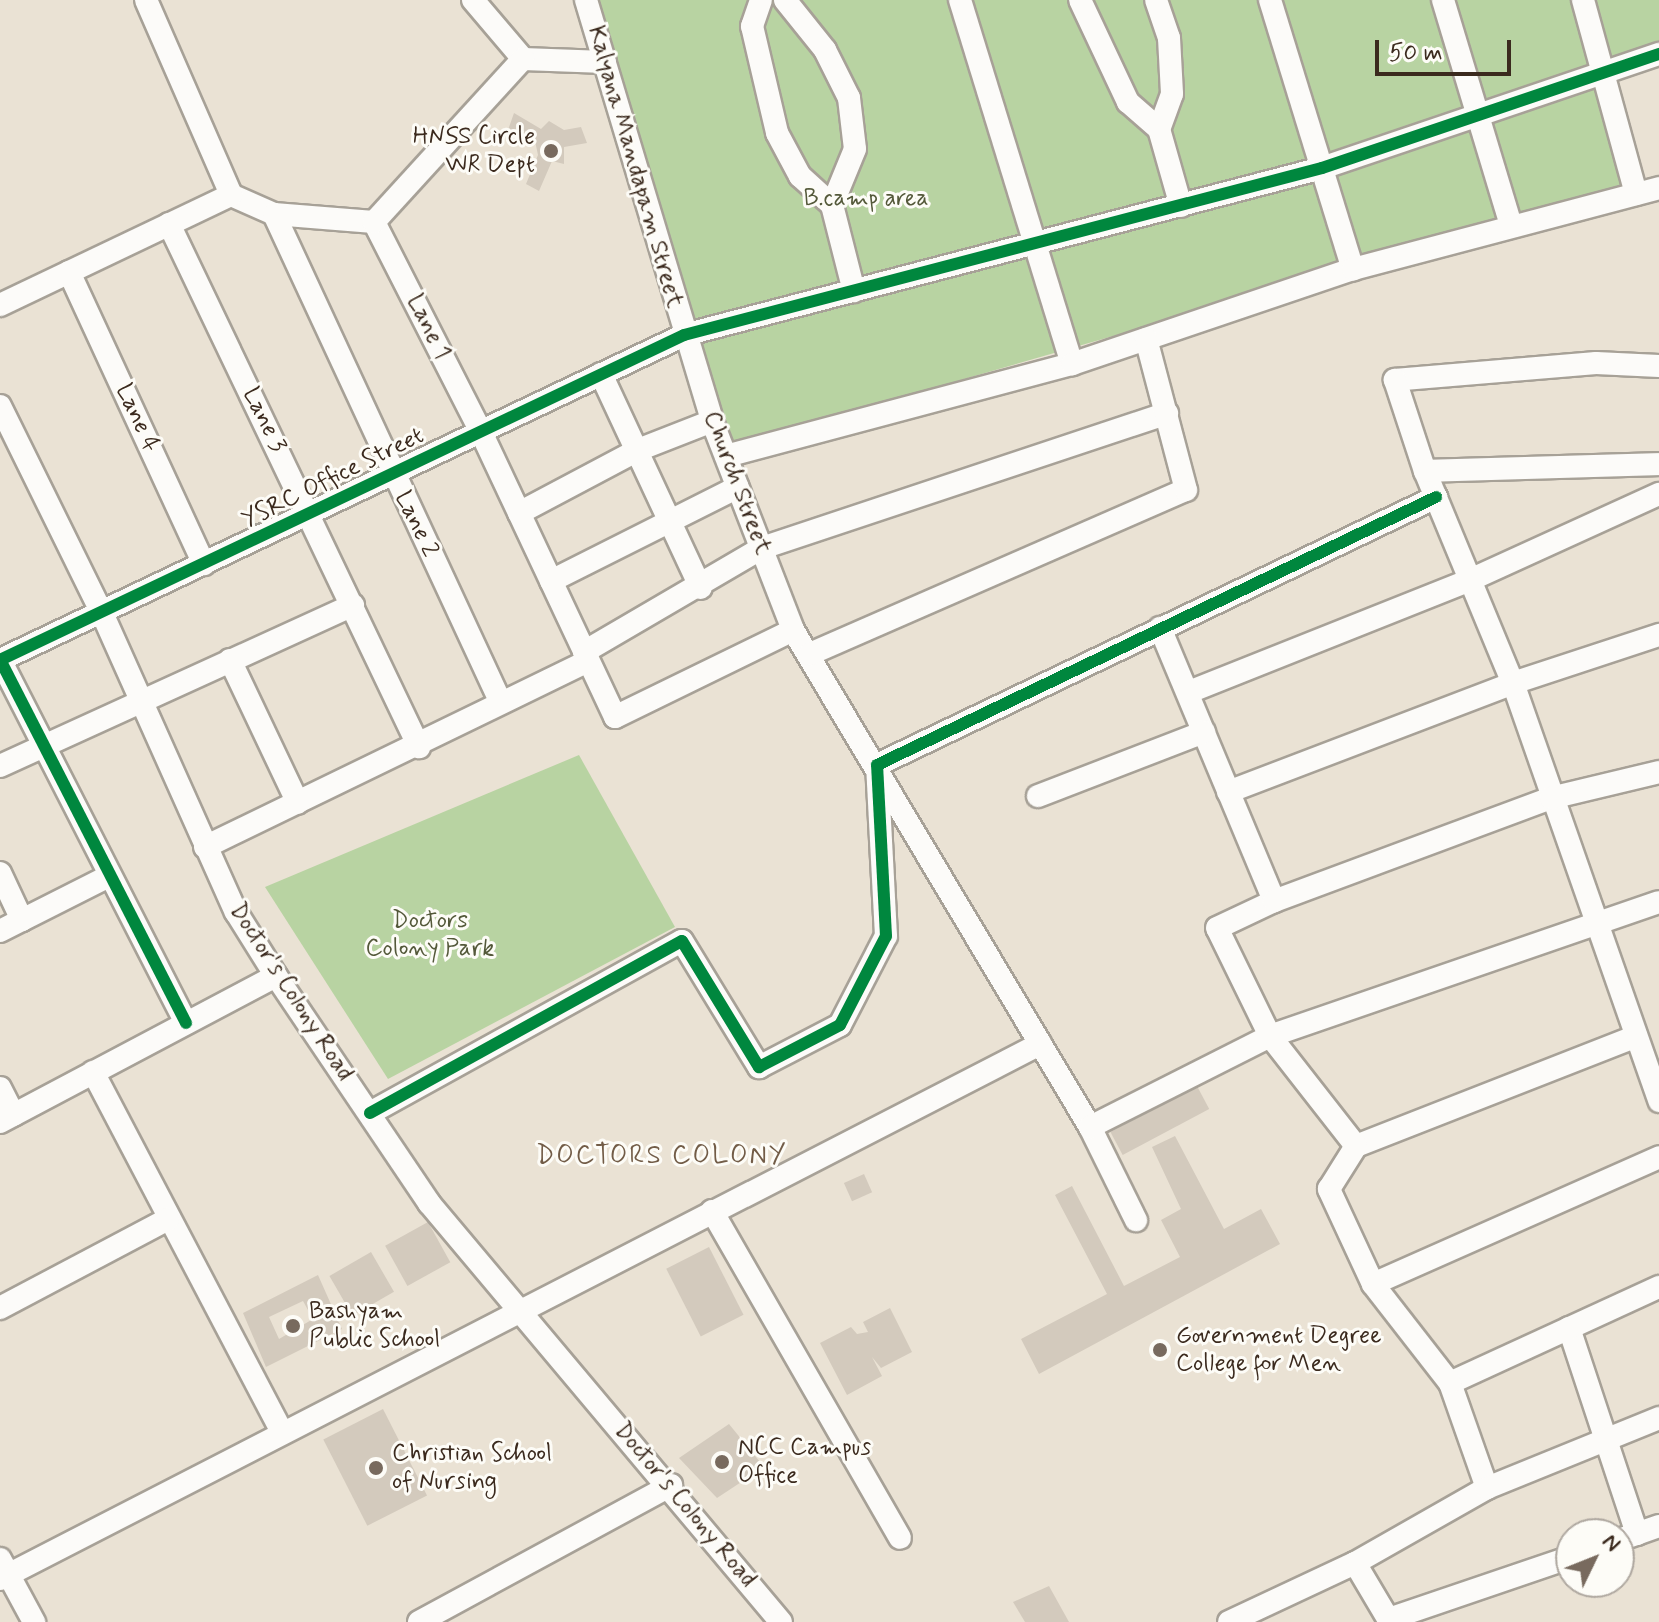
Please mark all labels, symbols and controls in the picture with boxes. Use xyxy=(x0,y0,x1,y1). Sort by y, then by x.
scale bar xyxy=(1379,24,1515,74)
street label: Kalyana Mandapam Street xyxy=(582,27,688,307)
text: 50 m xyxy=(1389,38,1443,69)
place label: HNSS Circle WR Dept xyxy=(411,123,535,179)
marker: HNSS Circle WR Dept xyxy=(542,142,560,160)
park label: B.camp area xyxy=(801,185,931,213)
street label: Lane 1 xyxy=(400,290,456,364)
street label: Lane 4 xyxy=(109,379,165,457)
street label: Lane 3 xyxy=(236,383,292,457)
street label: Church Street xyxy=(696,407,778,559)
street label: YSRC Office Street xyxy=(235,421,431,535)
street label: Lane 2 xyxy=(388,486,444,562)
street label: Doctor's Colony Road xyxy=(220,894,362,1090)
park label: Doctors Colony Park xyxy=(366,907,494,963)
district label: DOCTORS COLONY xyxy=(539,1141,785,1173)
place label: Bashyam Public School xyxy=(309,1298,441,1354)
marker: Bashyam Public School xyxy=(284,1317,302,1335)
place label: Government Degree College for Men xyxy=(1176,1322,1381,1378)
marker: Government Degree College for Men xyxy=(1151,1341,1169,1359)
street label: Doctor's Colony Road xyxy=(605,1413,765,1597)
place label: NCC Campus Office xyxy=(738,1434,871,1490)
place label: Christian School of Nursing xyxy=(392,1440,553,1496)
marker: NCC Campus Office xyxy=(713,1453,731,1471)
marker: Christian School of Nursing xyxy=(367,1459,385,1477)
north arrow xyxy=(1555,1518,1635,1598)
text: N xyxy=(1596,1528,1626,1558)

